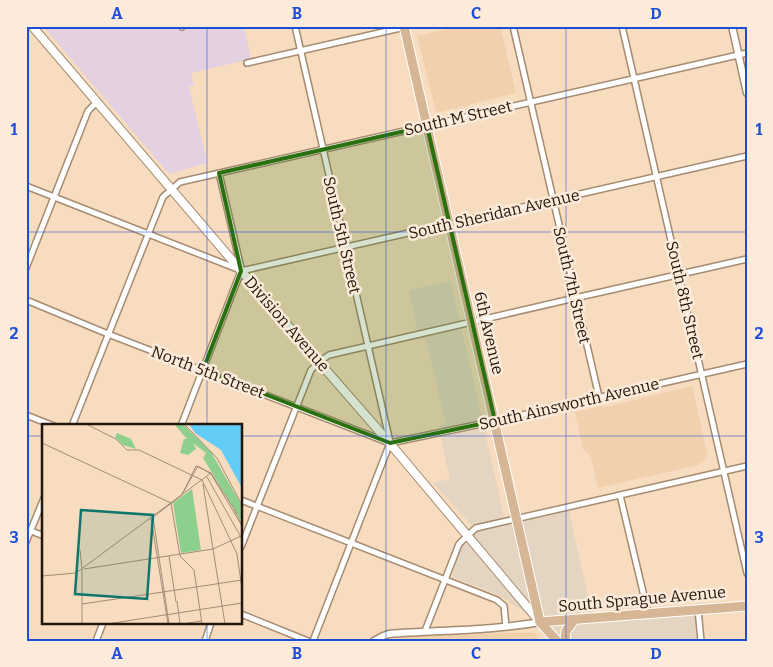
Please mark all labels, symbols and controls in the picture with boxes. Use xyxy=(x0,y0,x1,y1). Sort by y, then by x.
text: A xyxy=(111,4,123,23)
text: B xyxy=(292,4,302,23)
text: C xyxy=(471,4,481,23)
text: D xyxy=(650,4,662,23)
street label: South M Street xyxy=(402,96,514,140)
text: 1 xyxy=(11,120,18,139)
text: 1 xyxy=(756,120,763,139)
street label: South 5th Street xyxy=(319,174,365,296)
street label: South Sheridan Avenue xyxy=(407,185,581,243)
street label: South 7th Street xyxy=(549,225,595,345)
street label: South 8th Street xyxy=(662,239,708,361)
street label: Division Avenue xyxy=(240,272,334,376)
street label: 6th Avenue xyxy=(470,290,508,376)
text: 2 xyxy=(9,324,19,343)
text: 2 xyxy=(754,324,764,343)
street label: North 5th Street xyxy=(149,342,268,402)
street label: South Ainsworth Avenue xyxy=(477,374,661,434)
inset map xyxy=(42,424,242,624)
text: 3 xyxy=(9,528,19,547)
text: 3 xyxy=(754,528,764,547)
street label: South Sprague Avenue xyxy=(557,582,727,616)
text: A xyxy=(111,644,123,663)
text: B xyxy=(292,644,302,663)
text: C xyxy=(471,644,481,663)
text: D xyxy=(650,644,662,663)

